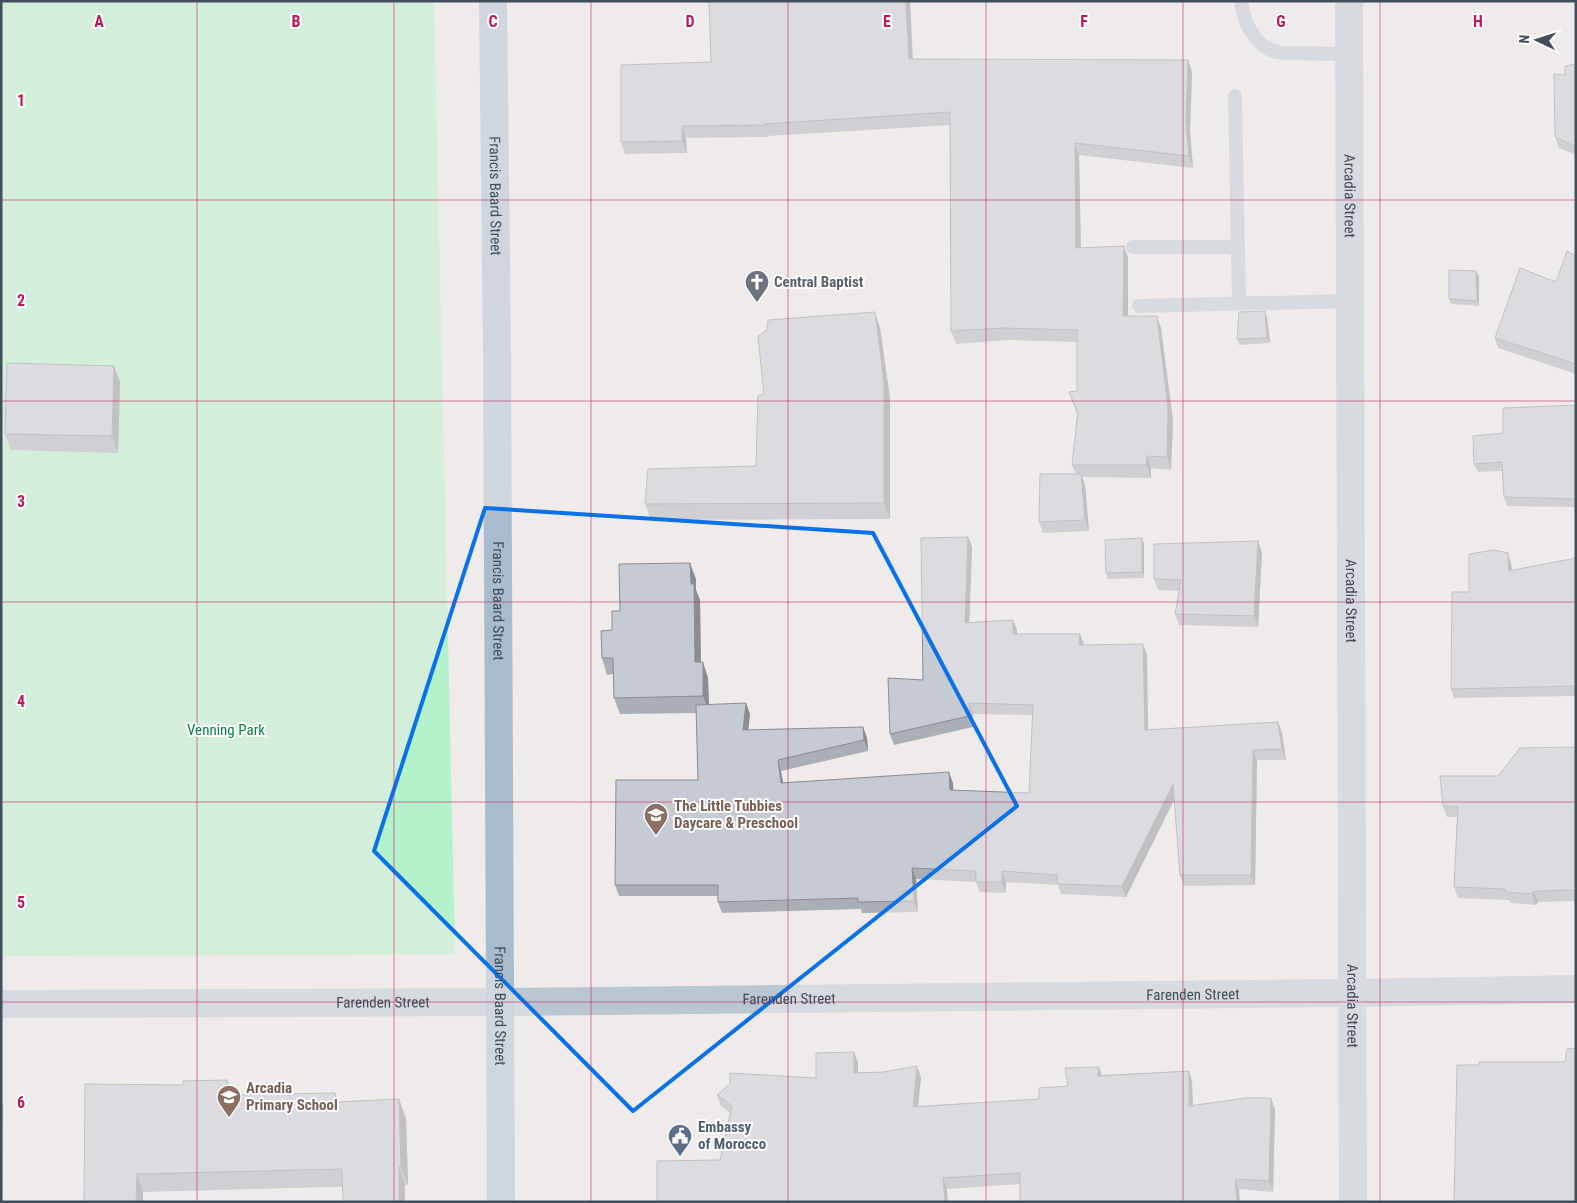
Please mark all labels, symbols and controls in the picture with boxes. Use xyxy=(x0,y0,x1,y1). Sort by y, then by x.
text: A xyxy=(94,12,104,31)
text: B xyxy=(292,12,301,31)
text: C xyxy=(488,12,498,31)
text: D xyxy=(685,12,695,31)
text: E xyxy=(883,12,891,31)
text: F xyxy=(1080,12,1088,31)
text: G xyxy=(1276,12,1286,31)
text: H xyxy=(1473,12,1483,31)
north arrow xyxy=(1512,15,1562,65)
text: N xyxy=(1516,34,1532,44)
text: 1 xyxy=(17,91,25,110)
street label: Francis Baard Street xyxy=(486,136,505,256)
street label: Arcadia Street xyxy=(1341,154,1359,238)
church icon: Central Baptist xyxy=(744,269,770,303)
place label: Central Baptist xyxy=(774,273,864,291)
text: 2 xyxy=(17,291,25,310)
text: 3 xyxy=(17,492,25,511)
street label: Francis Baard Street xyxy=(489,541,507,661)
street label: Arcadia Street xyxy=(1342,559,1360,643)
text: 4 xyxy=(17,692,25,711)
park label: Venning Park xyxy=(187,721,265,739)
place label: The Little Tubbies Daycare & Preschool xyxy=(674,797,798,832)
school or university icon: The Little Tubbies Daycare & Preschool xyxy=(643,802,669,836)
text: 5 xyxy=(17,893,25,912)
street label: Francis Baard Street xyxy=(491,946,509,1066)
street label: Arcadia Street xyxy=(1343,964,1361,1048)
street label: Farenden Street xyxy=(1146,985,1240,1004)
street label: Farenden Street xyxy=(742,989,836,1008)
street label: Farenden Street xyxy=(336,993,430,1012)
place label: Arcadia Primary School xyxy=(246,1079,338,1114)
school or university icon: Arcadia Primary School xyxy=(216,1084,242,1118)
text: 6 xyxy=(17,1093,25,1112)
place label: Embassy of Morocco xyxy=(698,1118,766,1153)
public building icon: Embassy of Morocco xyxy=(667,1123,693,1157)

